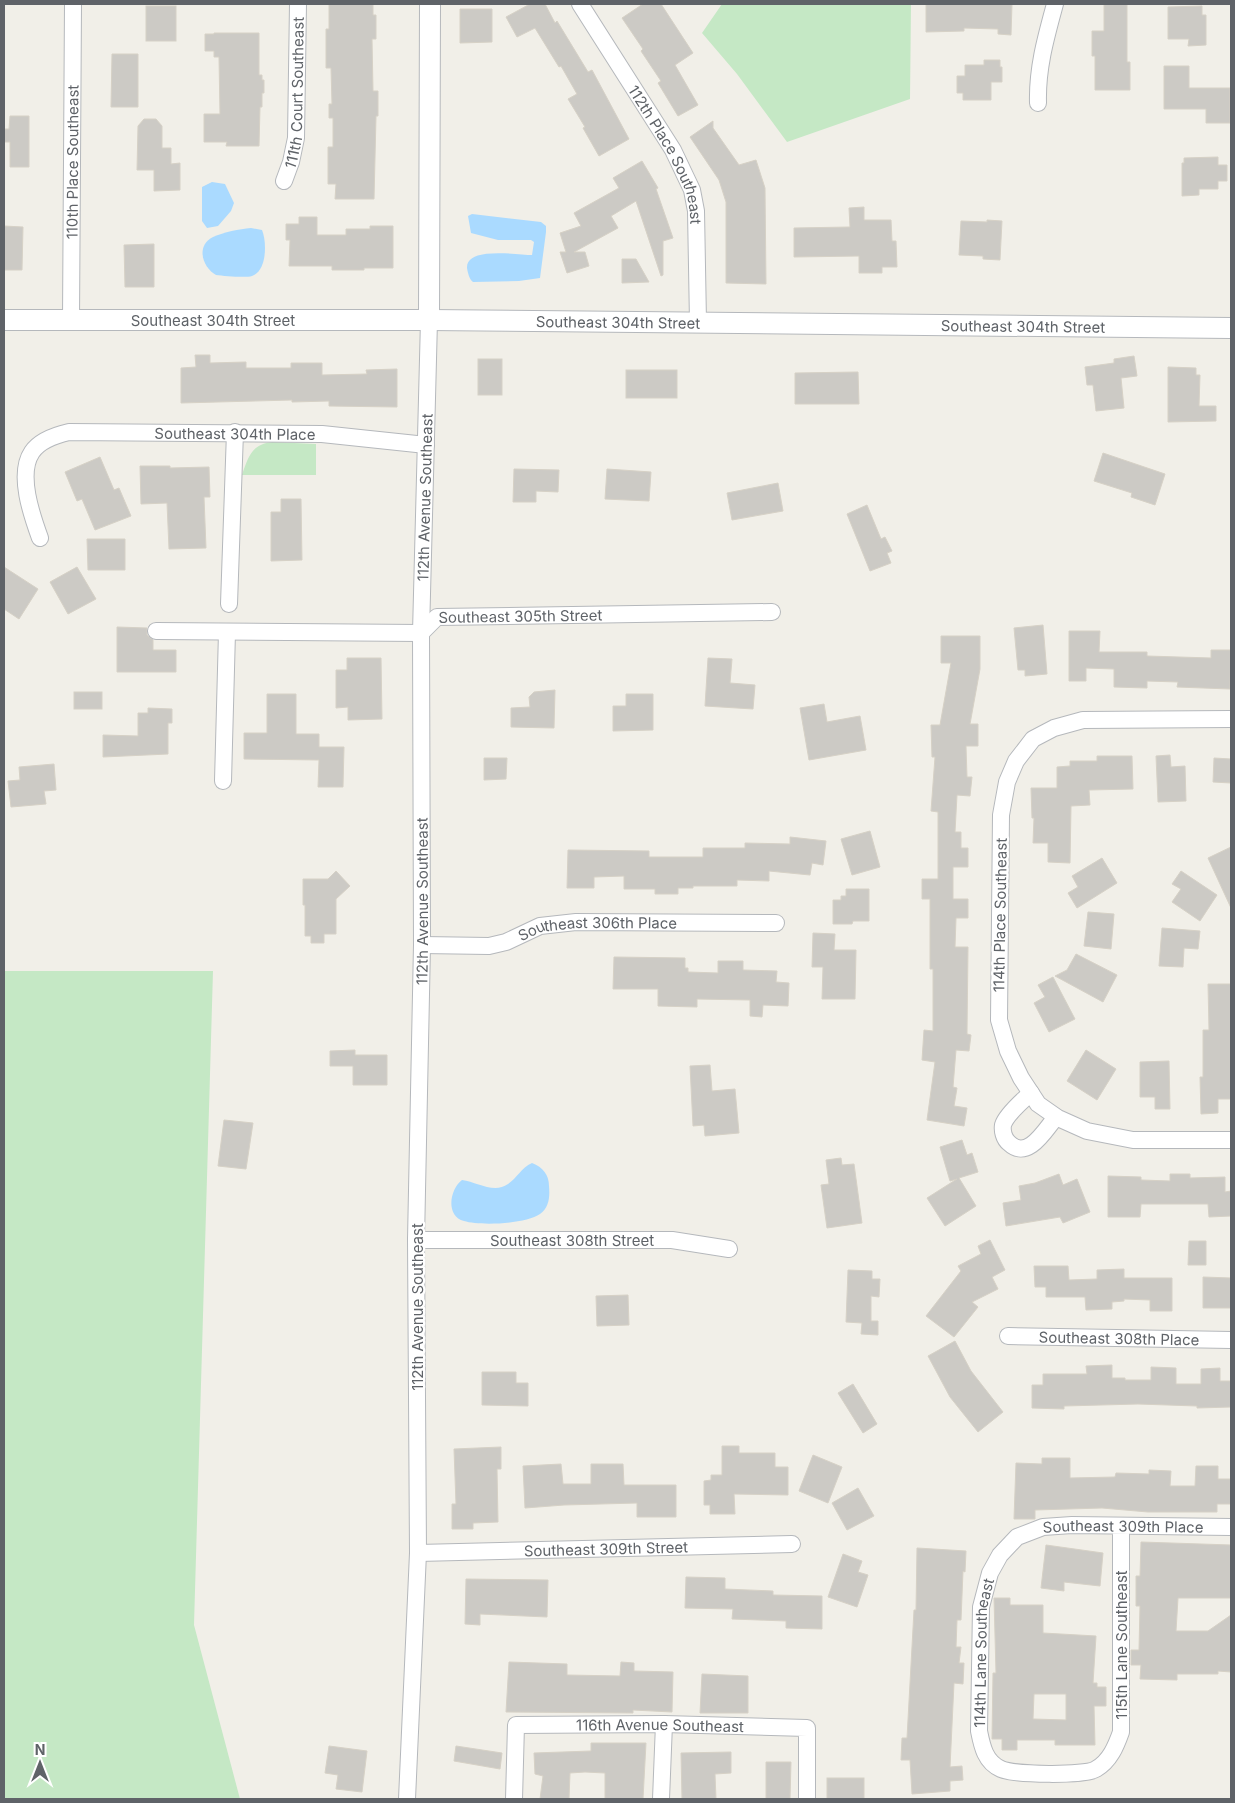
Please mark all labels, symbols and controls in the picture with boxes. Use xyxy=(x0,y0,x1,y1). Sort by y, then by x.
street label: 111th Court Southeast xyxy=(280,17,307,171)
street label: 112th Place Southeast xyxy=(625,82,706,225)
street label: 110th Place Southeast xyxy=(62,85,82,239)
street label: Southeast 304th Street xyxy=(131,311,295,330)
street label: Southeast 304th Street xyxy=(536,312,700,332)
street label: Southeast 304th Street xyxy=(941,316,1105,336)
street label: 112th Avenue Southeast xyxy=(413,413,436,581)
street label: Southeast 304th Place xyxy=(154,423,316,443)
street label: Southeast 305th Street xyxy=(438,605,603,626)
street label: 112th Avenue Southeast xyxy=(412,817,432,985)
street label: 114th Place Southeast xyxy=(989,838,1011,992)
street label: Southeast 306th Place xyxy=(515,912,677,945)
street label: 112th Avenue Southeast xyxy=(408,1223,427,1391)
street label: Southeast 308th Street xyxy=(490,1231,654,1250)
street label: Southeast 308th Place xyxy=(1038,1327,1200,1349)
street label: Southeast 309th Place xyxy=(1042,1515,1204,1537)
street label: Southeast 309th Street xyxy=(524,1537,688,1560)
street label: 115th Lane Southeast xyxy=(1112,1570,1131,1720)
street label: 114th Lane Southeast xyxy=(970,1576,998,1728)
street label: 116th Avenue Southeast xyxy=(576,1714,744,1736)
north arrow xyxy=(15,1738,65,1788)
text: N xyxy=(35,1741,45,1758)

